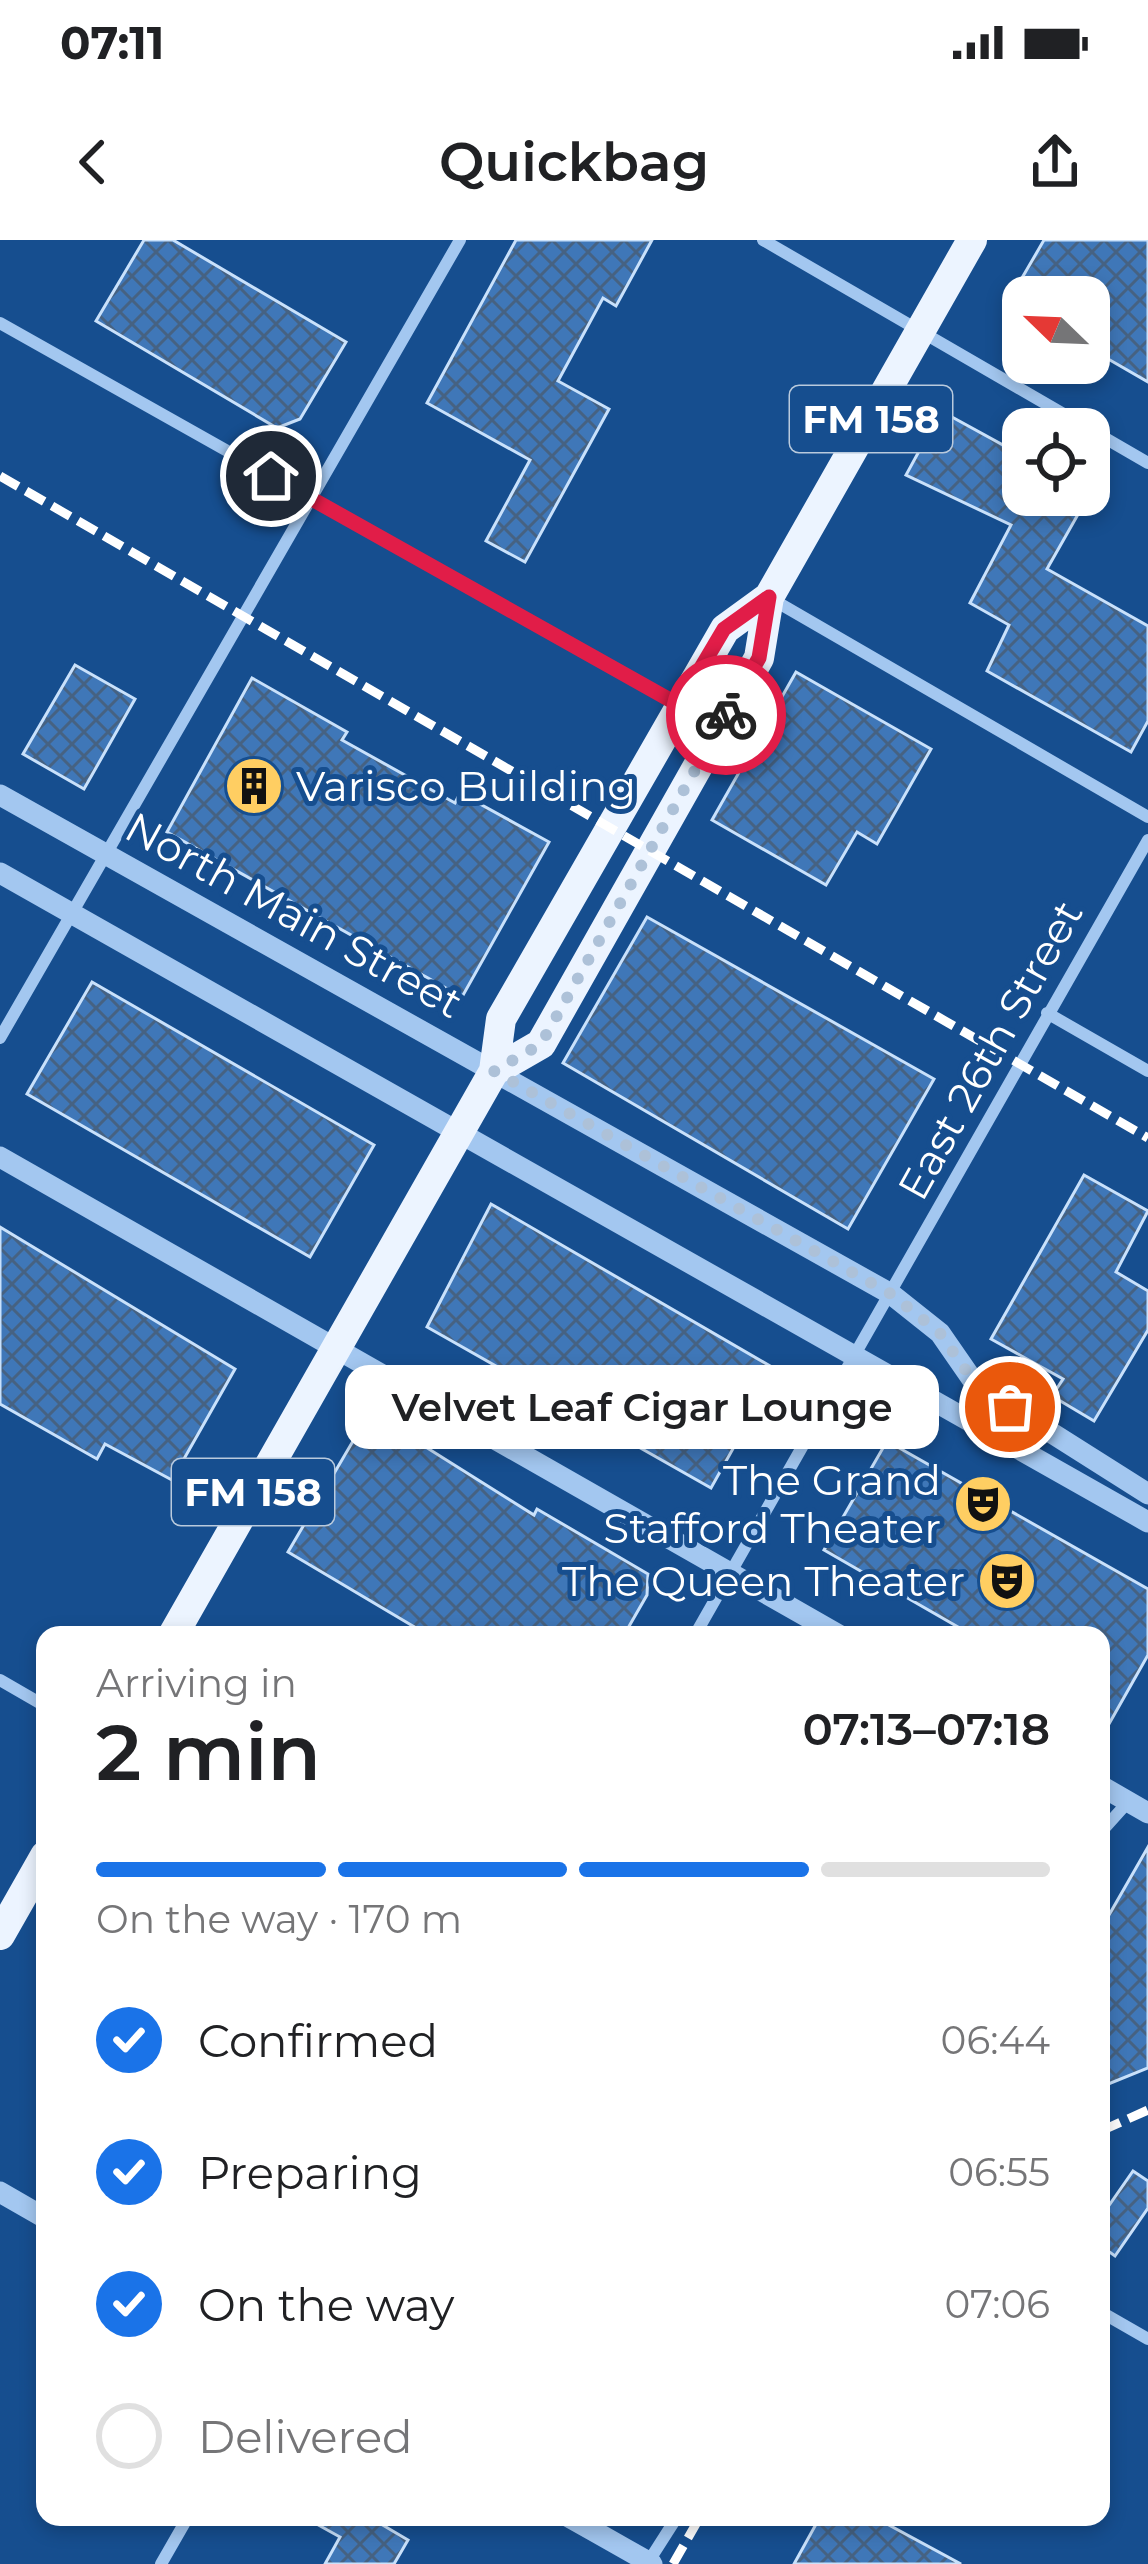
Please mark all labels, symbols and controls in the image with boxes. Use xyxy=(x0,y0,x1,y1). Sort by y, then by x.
text: 07:11 xyxy=(60,15,164,70)
icon: back xyxy=(60,129,126,195)
text: Quickbag xyxy=(439,129,709,195)
icon: share xyxy=(1022,129,1088,195)
north arrow xyxy=(1002,276,1110,384)
map controls xyxy=(1002,276,1110,516)
road number: FM 158 xyxy=(790,386,952,452)
button: locate xyxy=(1002,408,1110,516)
pin xyxy=(220,425,322,527)
icon: home xyxy=(238,443,304,509)
courier xyxy=(666,655,786,775)
icon: bike xyxy=(693,682,759,748)
building icon: Varisco Building xyxy=(223,755,285,817)
place label: Varisco Building xyxy=(296,760,636,812)
street label: North Main Street xyxy=(117,801,471,1029)
street label: East 26th Street xyxy=(886,891,1094,1209)
pin xyxy=(959,1356,1061,1458)
callout: Velvet Leaf Cigar Lounge xyxy=(344,1365,938,1449)
icon: bag xyxy=(977,1374,1043,1440)
text: Velvet Leaf Cigar Lounge xyxy=(391,1383,893,1431)
place label: The Grand Stafford Theater xyxy=(603,1454,941,1554)
road number: FM 158 xyxy=(172,1459,334,1525)
theatre icon: The Grand Stafford Theater xyxy=(952,1473,1014,1535)
theatre icon: The Queen Theater xyxy=(976,1550,1038,1612)
place label: The Queen Theater xyxy=(562,1555,965,1607)
text: Arriving in xyxy=(96,1659,297,1707)
text: 07:13–07:18 xyxy=(802,1701,1050,1756)
text: 2 min xyxy=(96,1704,321,1800)
text: On the way · 170 m xyxy=(96,1895,462,1943)
icon: check xyxy=(96,2007,162,2073)
text: Confirmed xyxy=(198,2013,438,2068)
text: 06:44 xyxy=(941,2016,1050,2064)
icon: check xyxy=(96,2139,162,2205)
text: Preparing xyxy=(198,2145,422,2200)
text: 06:55 xyxy=(948,2148,1050,2196)
icon: check xyxy=(96,2271,162,2337)
text: On the way xyxy=(198,2277,454,2332)
text: 07:06 xyxy=(944,2280,1050,2328)
text: Delivered xyxy=(198,2409,413,2464)

